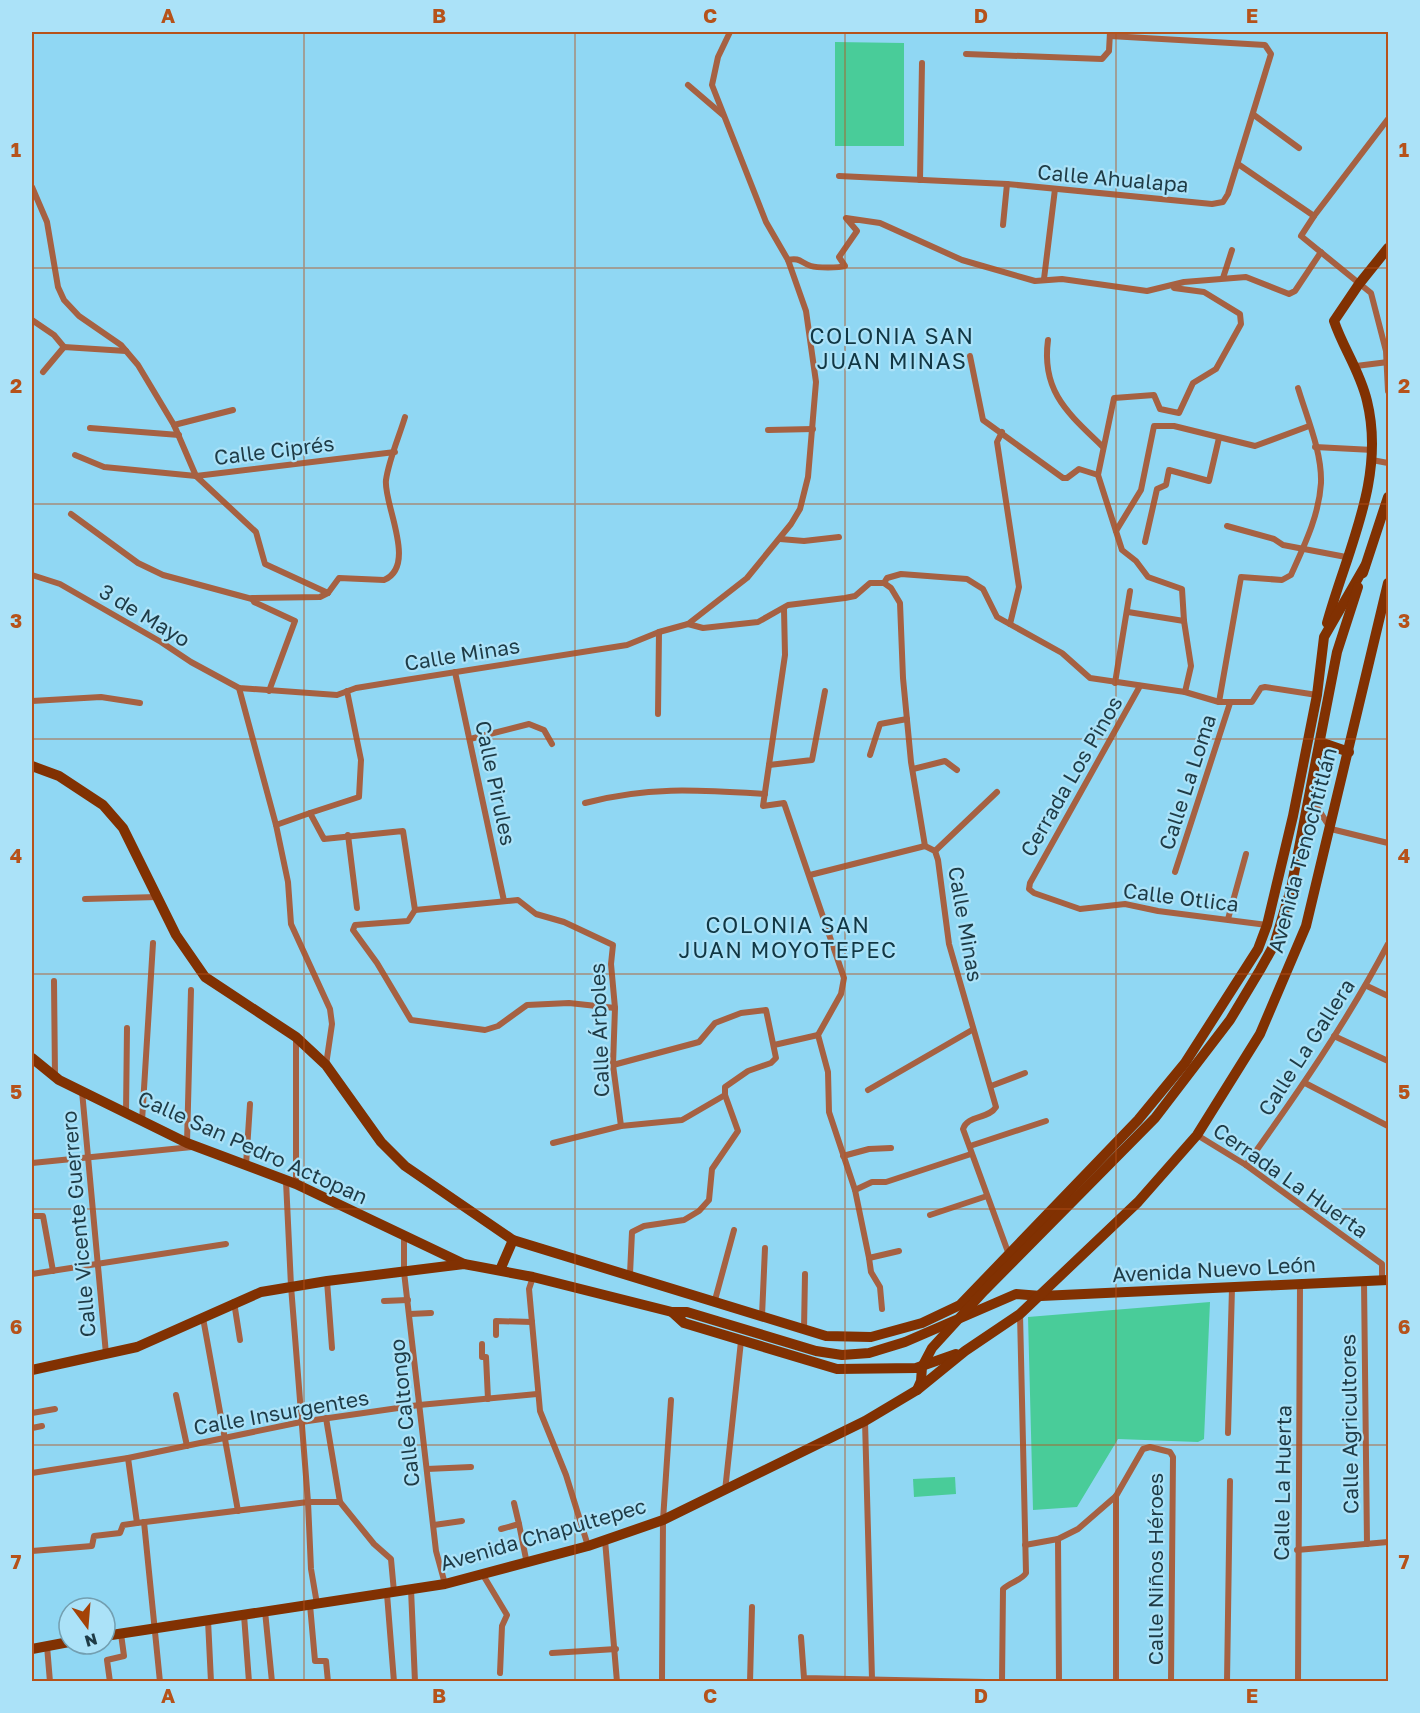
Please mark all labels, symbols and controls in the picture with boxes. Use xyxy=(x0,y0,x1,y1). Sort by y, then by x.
text: A xyxy=(161,3,175,27)
text: B xyxy=(432,3,446,27)
text: C xyxy=(703,3,717,27)
text: D xyxy=(974,3,988,27)
text: E xyxy=(1246,3,1258,27)
text: 1 xyxy=(11,137,21,161)
text: 1 xyxy=(1399,137,1409,161)
street label: Calle Ahualapa xyxy=(1036,158,1190,198)
district label: COLONIA SAN JUAN MINAS xyxy=(810,322,974,374)
text: 2 xyxy=(10,373,22,397)
text: 2 xyxy=(1398,373,1410,397)
street label: Calle Ciprés xyxy=(212,430,336,470)
street label: 3 de Mayo xyxy=(95,578,195,652)
text: 3 xyxy=(10,608,22,632)
text: 3 xyxy=(1398,608,1410,632)
street label: Calle Minas xyxy=(402,632,522,676)
street label: Cerrada Los Pinos xyxy=(1014,691,1128,861)
street label: Calle La Loma xyxy=(1153,711,1221,853)
street label: Calle Pirules xyxy=(470,718,522,848)
street label: Avenida Tenochtitlán xyxy=(1262,744,1342,956)
text: 4 xyxy=(10,843,22,867)
text: 4 xyxy=(1398,843,1410,867)
street label: Calle Minas xyxy=(943,864,989,984)
street label: Calle Otlica xyxy=(1122,877,1240,917)
district label: COLONIA SAN JUAN MOYOTEPEC xyxy=(678,911,898,963)
street label: Calle Árboles xyxy=(584,962,614,1098)
street label: Calle La Gallera xyxy=(1252,974,1360,1120)
text: 5 xyxy=(10,1079,22,1103)
text: 5 xyxy=(1398,1079,1410,1103)
street label: Calle San Pedro Actopan xyxy=(134,1085,372,1209)
street label: Calle Vicente Guerrero xyxy=(55,1110,101,1338)
street label: Cerrada La Huerta xyxy=(1208,1117,1374,1243)
street label: Avenida Nuevo León xyxy=(1111,1251,1317,1287)
text: 6 xyxy=(10,1314,22,1338)
text: 6 xyxy=(1398,1314,1410,1338)
street label: Calle Agricultores xyxy=(1334,1334,1364,1514)
street label: Calle Caltongo xyxy=(383,1338,425,1488)
street label: Calle Insurgentes xyxy=(191,1384,371,1440)
street label: Calle La Huerta xyxy=(1268,1405,1296,1561)
street label: Calle Niños Héroes xyxy=(1142,1473,1168,1665)
street label: Avenida Chapultepec xyxy=(437,1492,649,1576)
text: 7 xyxy=(11,1549,22,1573)
text: 7 xyxy=(1399,1549,1410,1573)
north arrow xyxy=(57,1596,117,1656)
text: N xyxy=(83,1629,100,1652)
text: A xyxy=(161,1683,175,1707)
text: B xyxy=(432,1683,446,1707)
text: C xyxy=(703,1683,717,1707)
text: D xyxy=(974,1683,988,1707)
text: E xyxy=(1246,1683,1258,1707)

